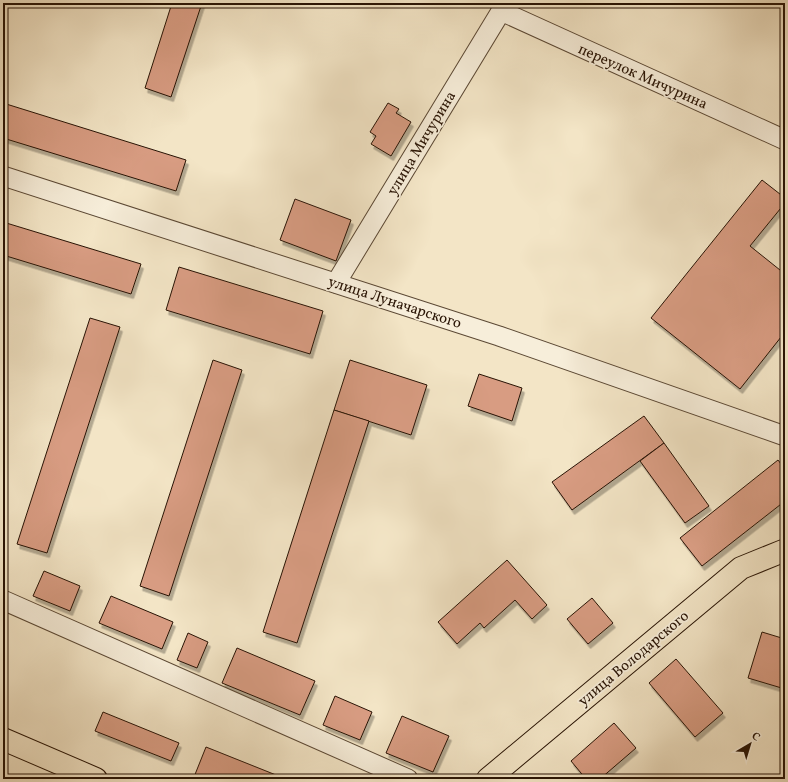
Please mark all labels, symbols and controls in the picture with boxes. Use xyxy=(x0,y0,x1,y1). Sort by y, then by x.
street label: переулок Мичурина xyxy=(574,39,710,115)
street label: улица Мичурина xyxy=(383,88,462,200)
street label: улица Луначарского xyxy=(325,272,464,335)
street label: улица Володарского xyxy=(574,606,694,712)
north arrow xyxy=(730,724,770,764)
text: С xyxy=(748,729,763,745)

